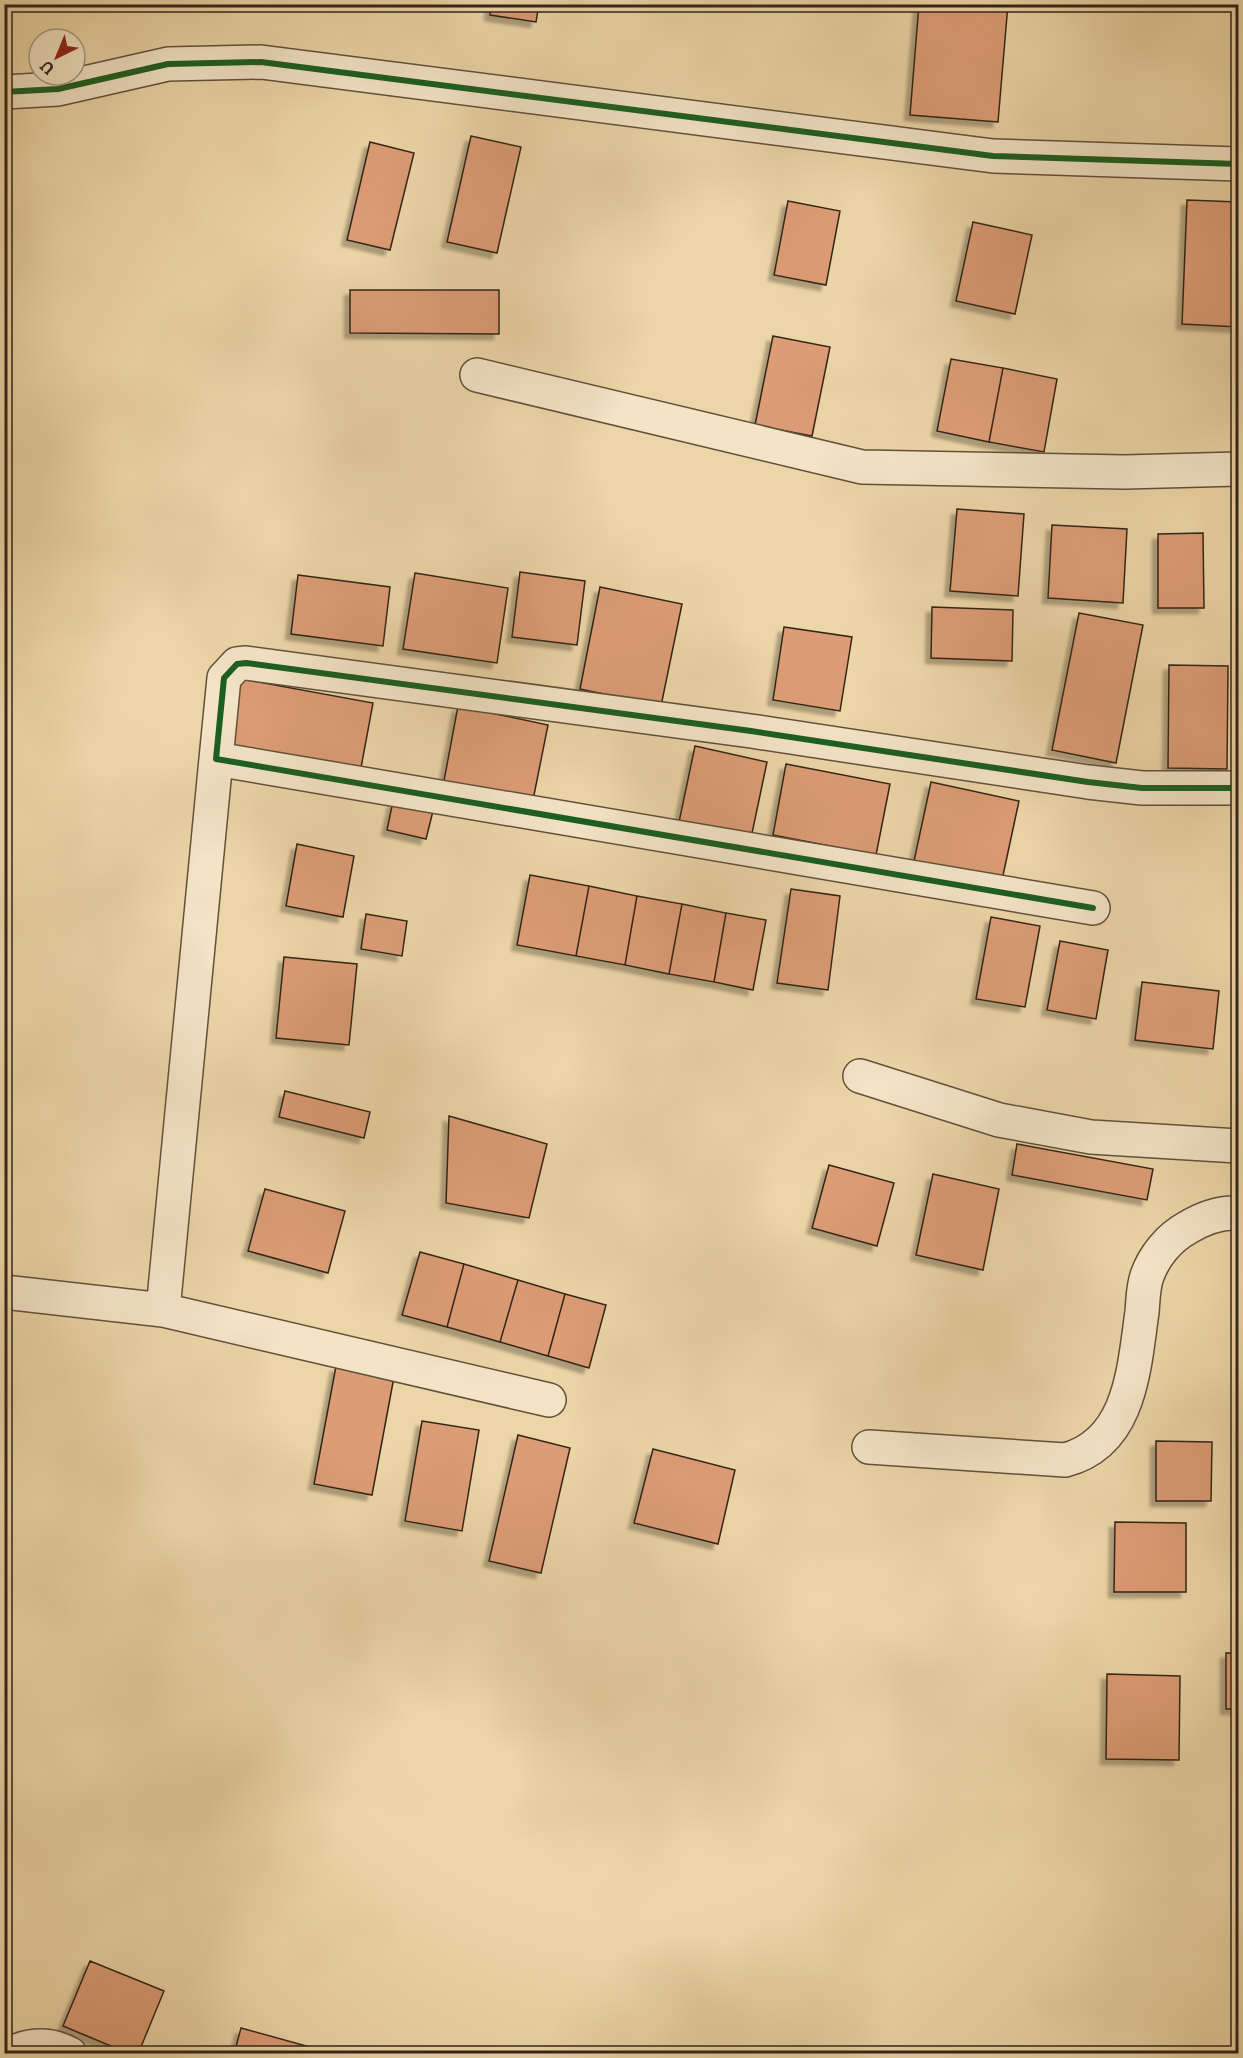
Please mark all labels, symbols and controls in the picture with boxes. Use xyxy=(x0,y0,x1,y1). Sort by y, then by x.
north arrow xyxy=(27,27,87,87)
text: U xyxy=(36,55,59,79)

